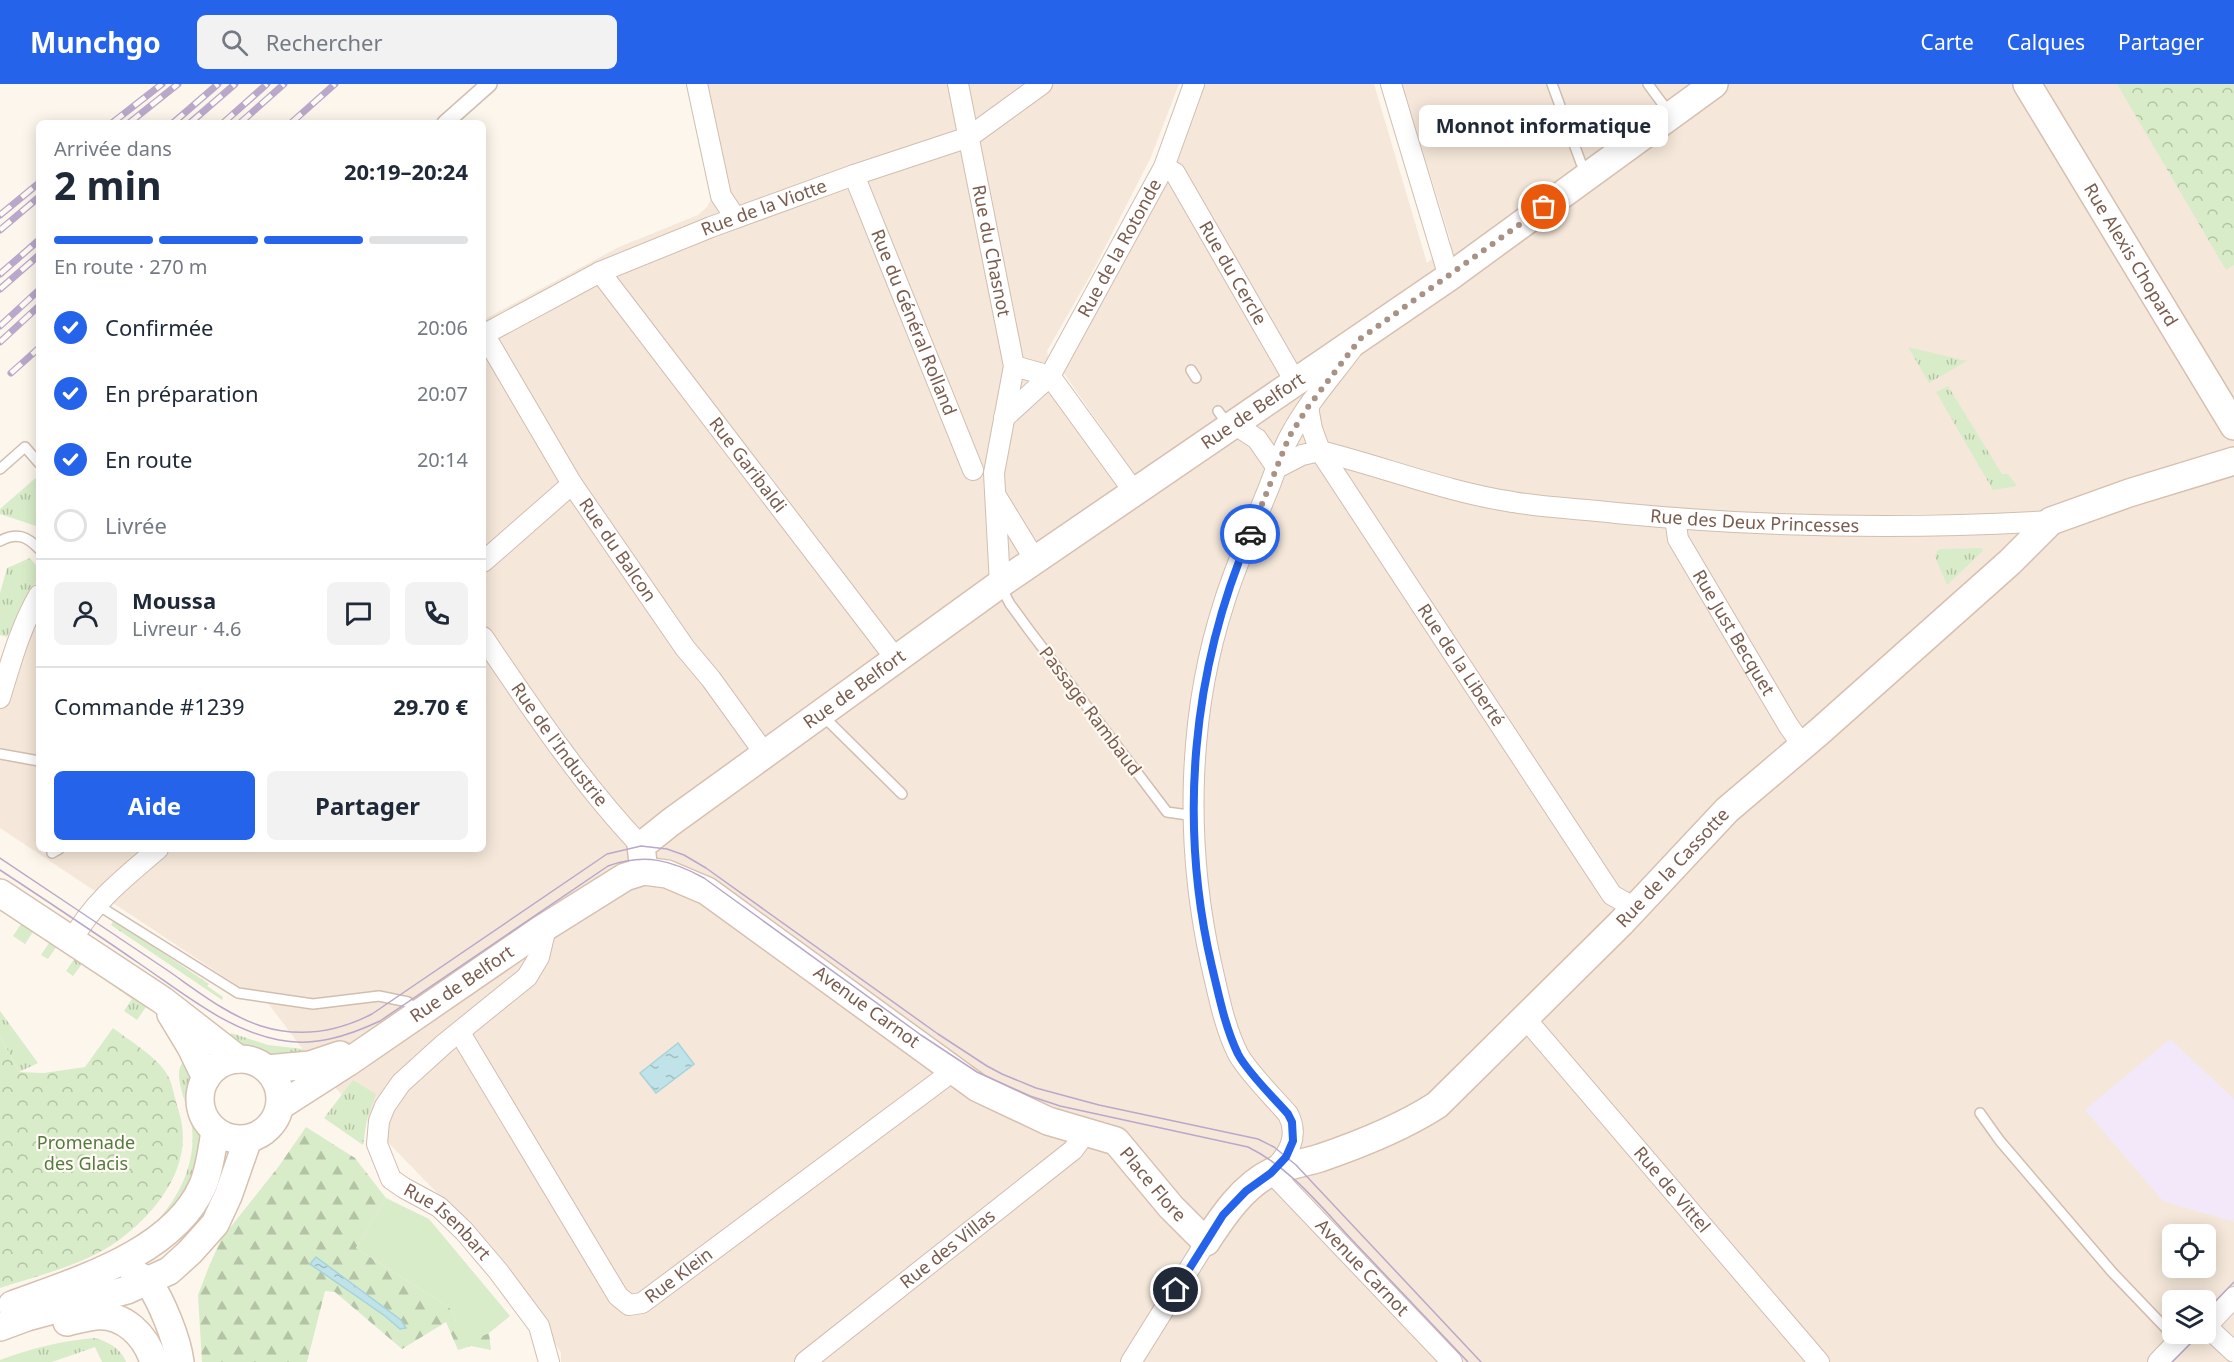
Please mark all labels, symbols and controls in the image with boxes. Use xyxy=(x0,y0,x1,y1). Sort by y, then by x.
search box xyxy=(197,15,617,69)
text: Munchgo xyxy=(30,23,161,61)
icon: search xyxy=(218,26,251,59)
text: Rechercher xyxy=(266,27,383,57)
text: Carte xyxy=(1921,28,1974,56)
text: Calques xyxy=(2007,28,2085,56)
text: Partager xyxy=(2118,28,2204,56)
callout: Monnot informatique xyxy=(1420,105,1668,147)
text: Monnot informatique xyxy=(1436,112,1651,139)
text: Arrivée dans xyxy=(54,135,172,162)
text: 20:19–20:24 xyxy=(344,156,468,186)
text: 2 min xyxy=(54,158,161,211)
street label: Rue de la Viotte xyxy=(697,173,830,241)
street label: Rue de la Rotonde xyxy=(1071,174,1166,321)
street label: Rue Alexis Chopard xyxy=(2079,178,2184,331)
pin xyxy=(1518,181,1569,232)
street label: Rue du Chasnot xyxy=(967,183,1017,319)
icon: bag xyxy=(1527,190,1560,223)
street label: Rue du Cercle xyxy=(1194,216,1273,329)
street label: Rue du Général Rolland xyxy=(866,225,963,419)
text: En route · 270 m xyxy=(54,253,207,280)
icon: check xyxy=(54,311,87,344)
text: Confirmée xyxy=(105,312,214,342)
text: 20:06 xyxy=(417,314,468,341)
street label: Rue de Belfort xyxy=(1196,366,1309,454)
icon: check xyxy=(54,377,87,410)
text: En préparation xyxy=(105,378,259,408)
text: 20:07 xyxy=(417,380,468,407)
street label: Rue Garibaldi xyxy=(704,412,793,517)
icon: check xyxy=(54,443,87,476)
text: En route xyxy=(105,444,192,474)
text: 20:14 xyxy=(417,446,468,473)
street label: Rue du Balcon xyxy=(574,493,663,606)
street label: Rue des Deux Princesses xyxy=(1649,503,1859,537)
courier xyxy=(1220,504,1280,564)
text: Livrée xyxy=(105,510,167,540)
icon: car xyxy=(1234,518,1267,551)
street label: Rue Just Becquet xyxy=(1688,565,1781,700)
button: person xyxy=(54,582,117,645)
button: chat xyxy=(327,582,390,645)
button: phone xyxy=(405,582,468,645)
text: Moussa xyxy=(132,585,216,615)
street label: Rue de la Liberté xyxy=(1413,599,1511,730)
text: Livreur · 4.6 xyxy=(132,615,242,642)
street label: Passage Rambaud xyxy=(1034,641,1147,780)
street label: Rue de Belfort xyxy=(798,643,910,734)
street label: Rue de l'Industrie xyxy=(506,677,614,811)
text: Commande #1239 xyxy=(54,691,245,721)
text: 29.70 € xyxy=(393,691,468,721)
button: Aide xyxy=(54,771,255,840)
button: Partager xyxy=(267,771,468,840)
street label: Rue de la Cassotte xyxy=(1610,802,1734,932)
street label: Rue de Belfort xyxy=(405,939,518,1027)
street label: Avenue Carnot xyxy=(809,960,925,1053)
park label: Promenade des Glacis xyxy=(37,1130,135,1175)
street label: Place Flore xyxy=(1115,1141,1192,1227)
street label: Rue de Vittel xyxy=(1629,1141,1716,1237)
street label: Rue Isenbart xyxy=(400,1177,497,1265)
street label: Rue des Villas xyxy=(894,1203,1000,1293)
street label: Avenue Carnot xyxy=(1311,1213,1415,1321)
map controls xyxy=(2162,1224,2216,1344)
button: locate xyxy=(2162,1224,2216,1278)
street label: Rue Klein xyxy=(639,1242,717,1308)
pin xyxy=(1150,1264,1201,1315)
icon: home xyxy=(1159,1273,1192,1306)
button: layers xyxy=(2162,1290,2216,1344)

